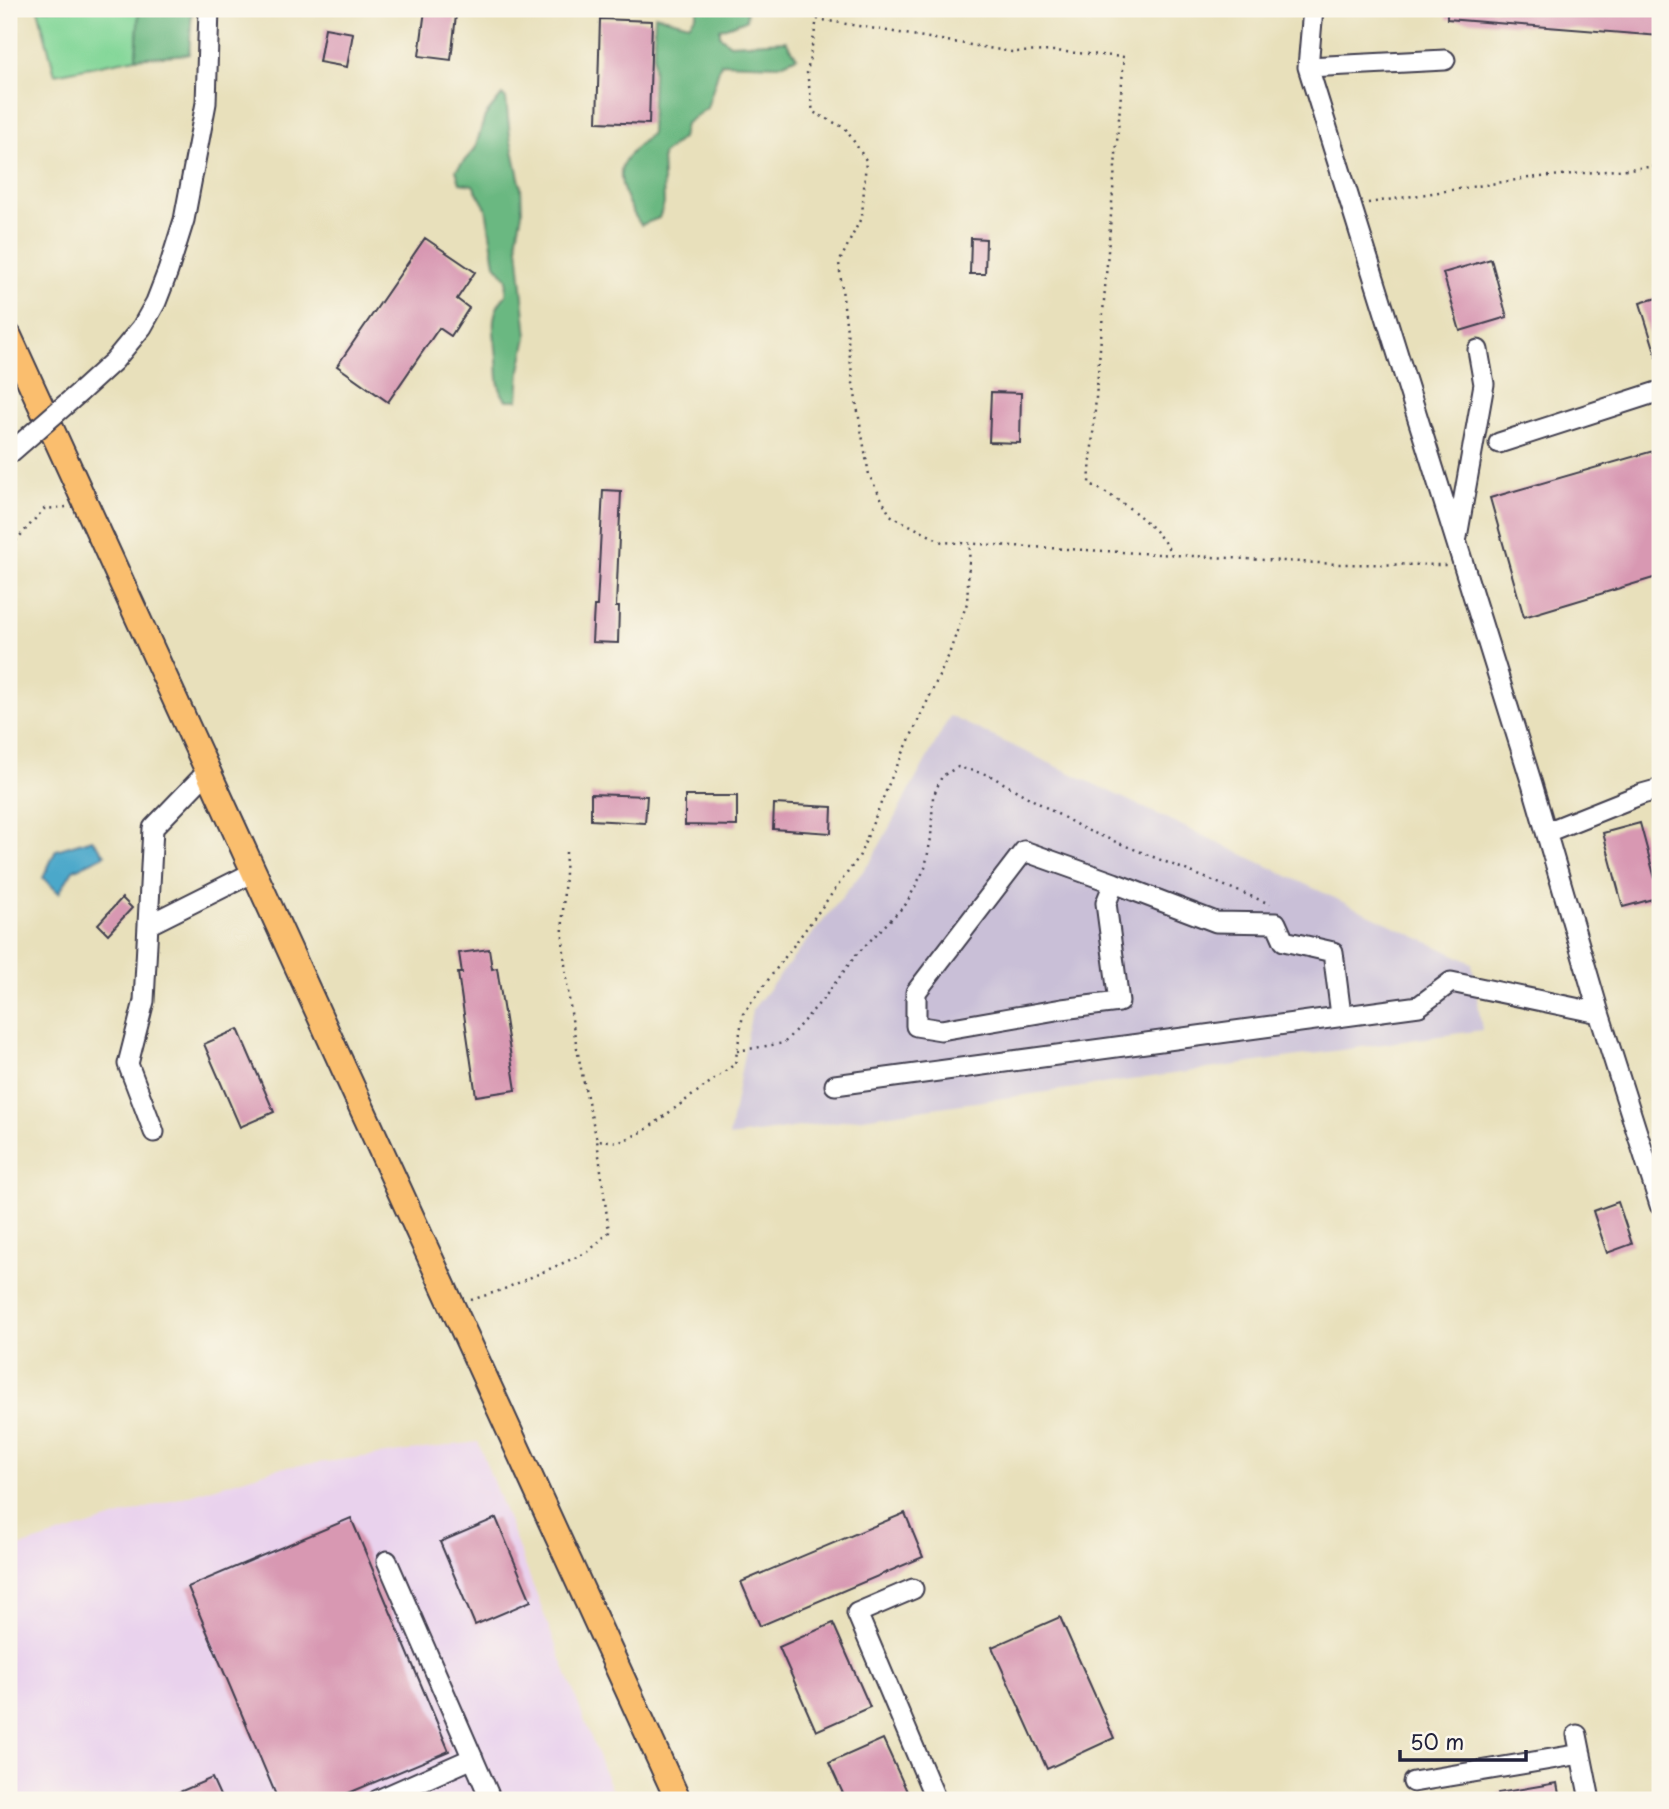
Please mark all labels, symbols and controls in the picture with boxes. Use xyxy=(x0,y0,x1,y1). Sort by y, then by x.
scale bar xyxy=(1400,1718,1526,1762)
text: 50 m xyxy=(1410,1725,1464,1757)

